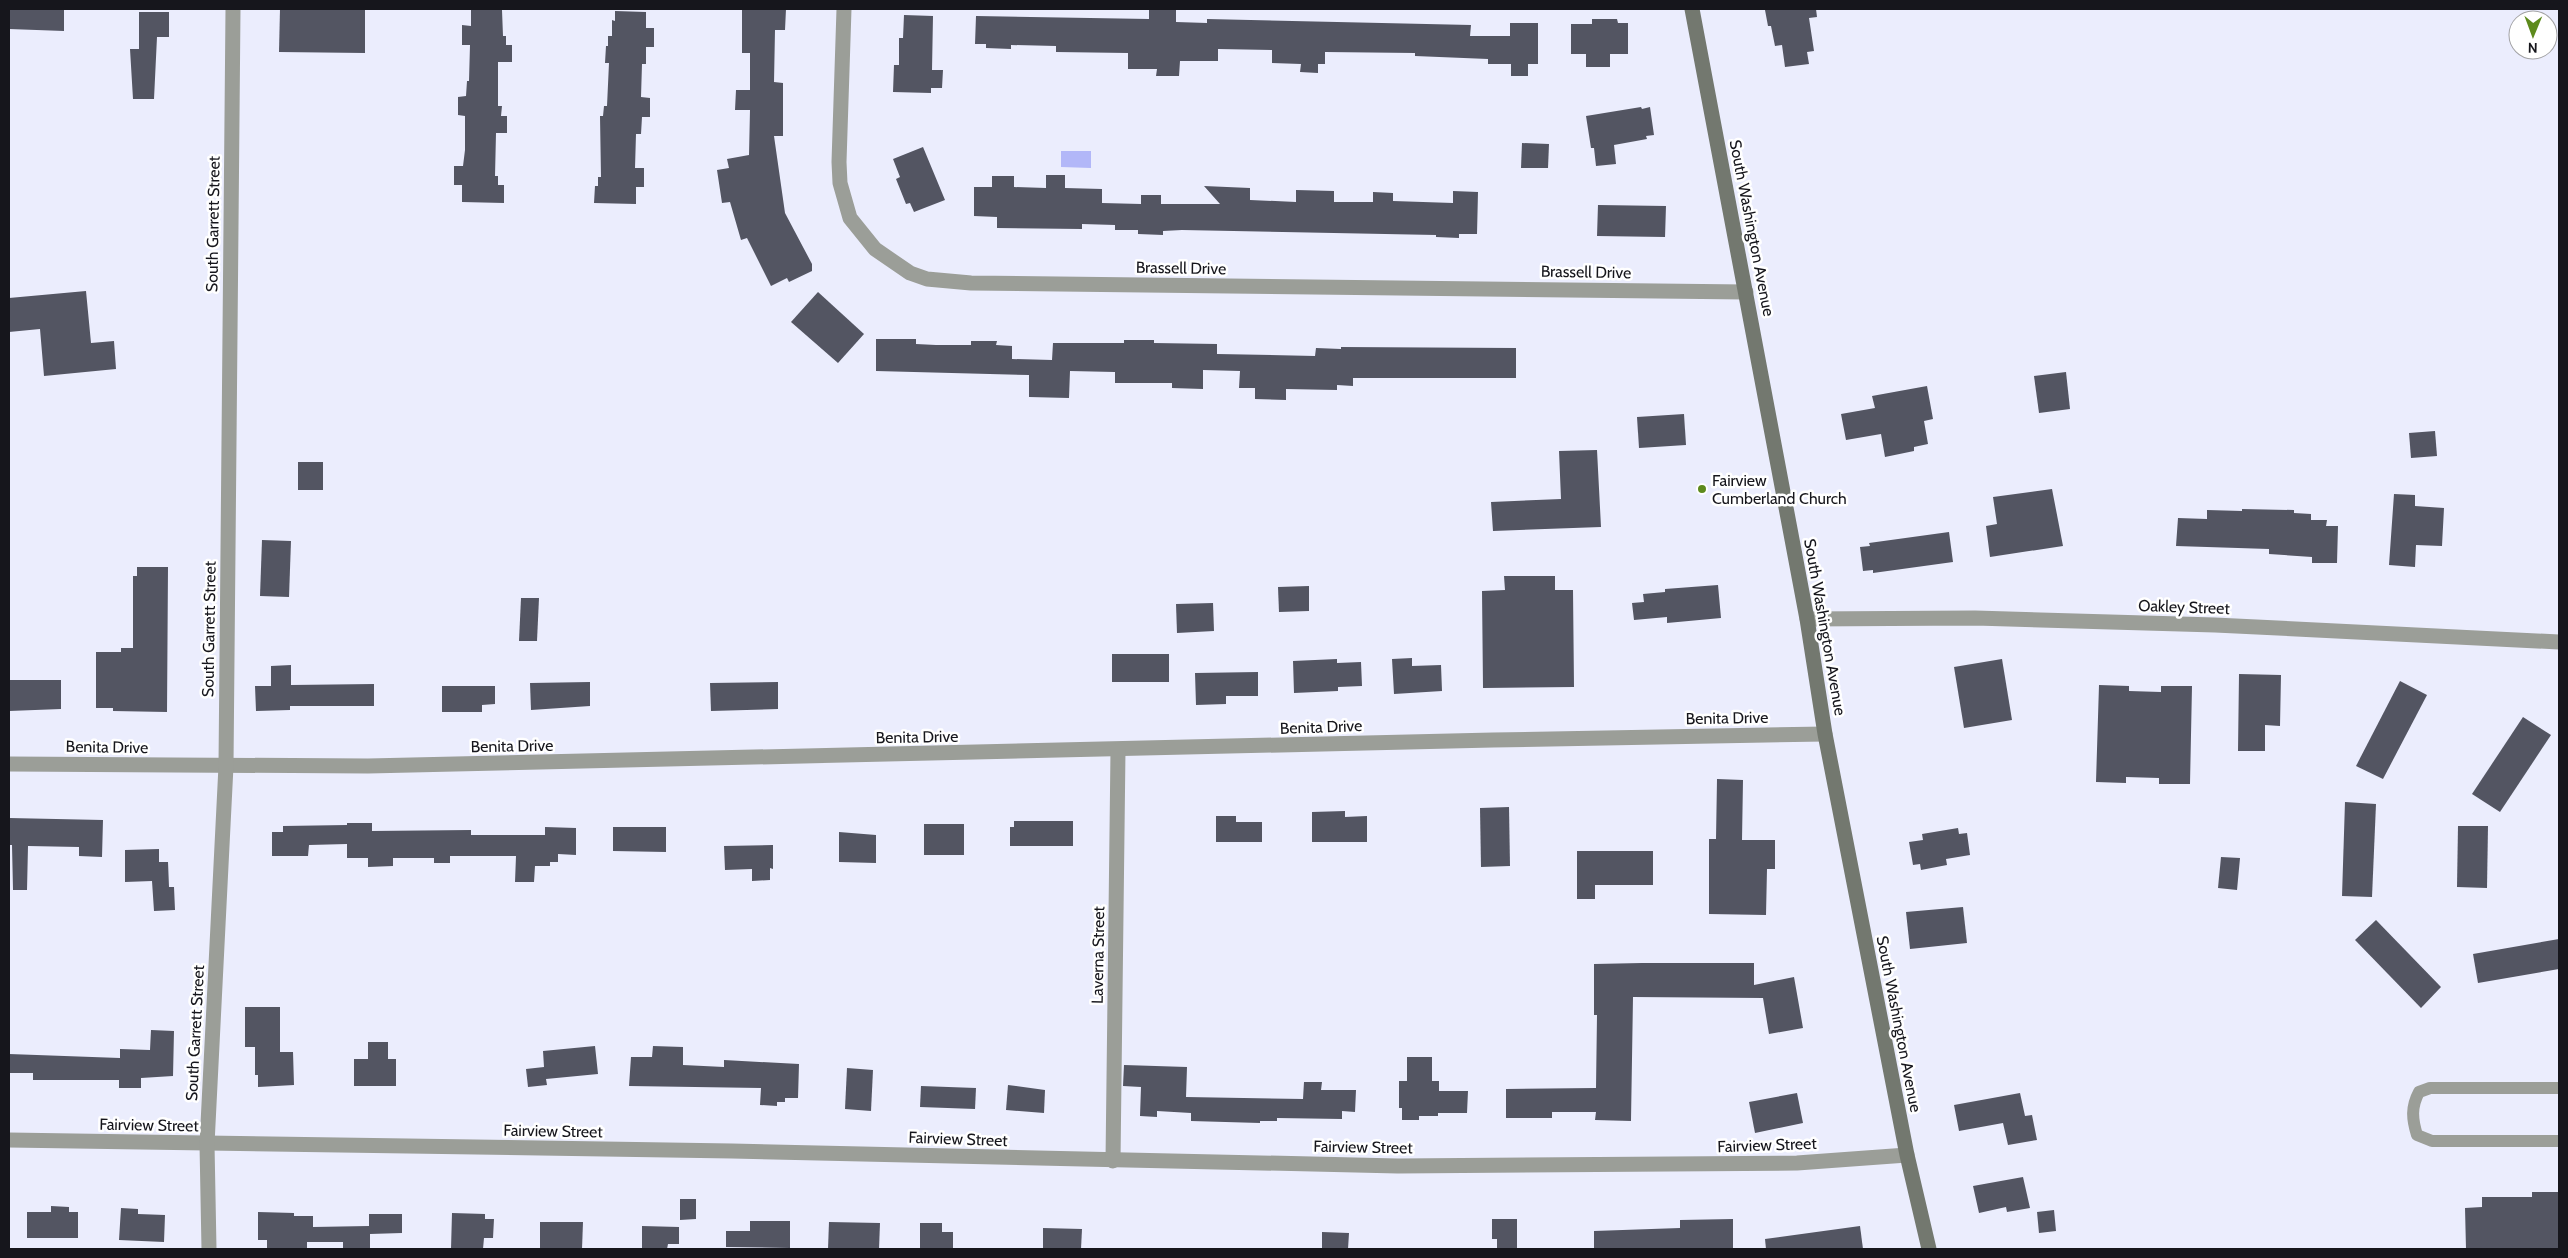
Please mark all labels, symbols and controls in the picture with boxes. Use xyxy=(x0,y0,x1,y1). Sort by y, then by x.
north arrow xyxy=(2508,10,2558,60)
text: N xyxy=(2528,39,2538,57)
street label: South Washington Avenue xyxy=(1726,138,1778,318)
street label: South Garrett Street xyxy=(202,155,224,292)
street label: Brassell Drive xyxy=(1136,258,1226,278)
street label: Brassell Drive xyxy=(1541,262,1631,282)
place label: Fairview Cumberland Church xyxy=(1712,471,1847,508)
marker: Fairview Cumberland Church xyxy=(1696,483,1708,495)
street label: South Washington Avenue xyxy=(1800,537,1850,717)
street label: South Garrett Street xyxy=(198,560,220,697)
street label: Oakley Street xyxy=(2138,596,2231,618)
street label: Benita Drive xyxy=(1686,708,1768,728)
street label: Benita Drive xyxy=(1279,716,1363,738)
street label: Benita Drive xyxy=(876,727,958,747)
street label: Benita Drive xyxy=(471,736,553,756)
street label: Benita Drive xyxy=(66,737,148,757)
street label: Laverna Street xyxy=(1088,905,1108,1004)
street label: South Washington Avenue xyxy=(1873,934,1925,1114)
street label: South Garrett Street xyxy=(182,964,208,1102)
street label: Fairview Street xyxy=(99,1115,199,1135)
street label: Fairview Street xyxy=(503,1121,603,1141)
street label: Fairview Street xyxy=(908,1128,1009,1150)
street label: Fairview Street xyxy=(1717,1134,1818,1156)
street label: Fairview Street xyxy=(1313,1137,1413,1157)

